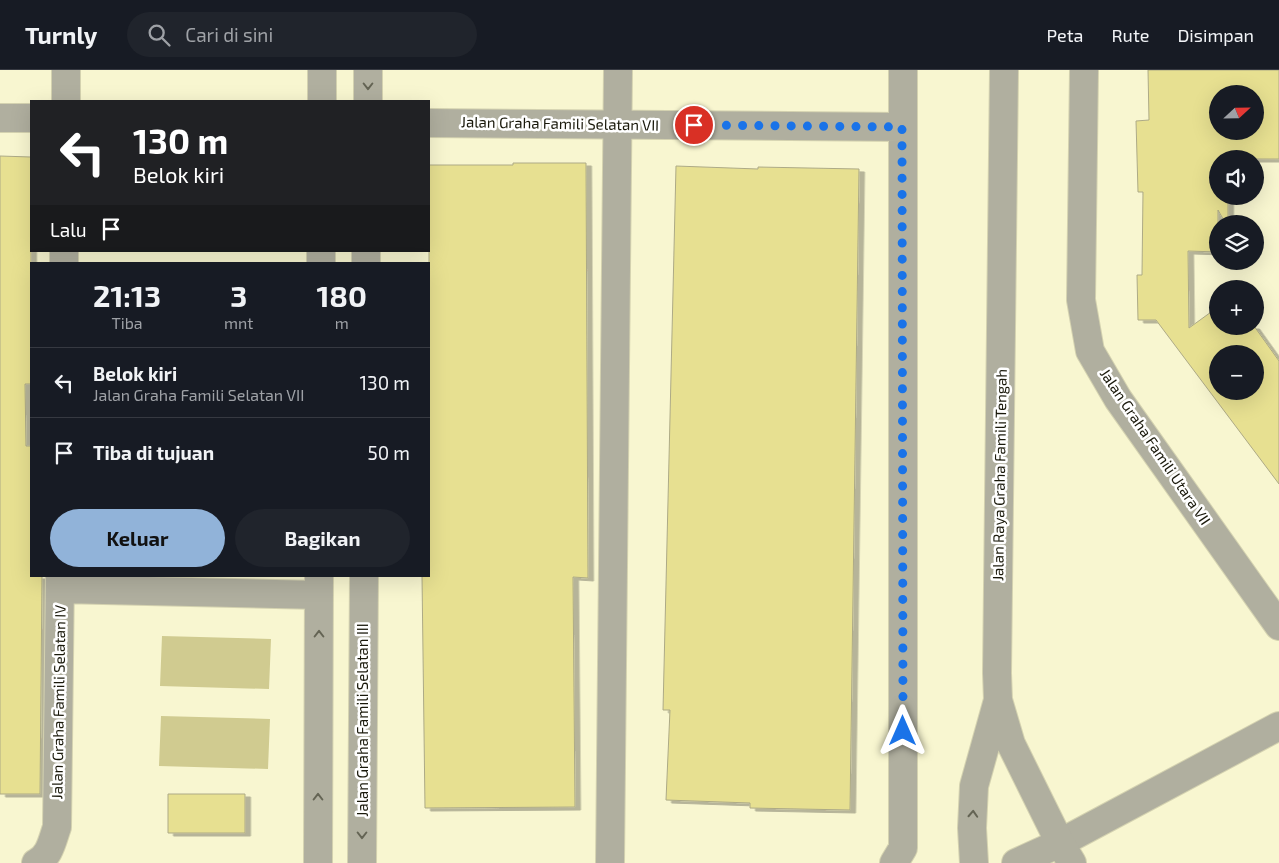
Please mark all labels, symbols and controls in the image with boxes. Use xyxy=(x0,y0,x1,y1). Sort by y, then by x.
search box xyxy=(127,12,477,57)
text: Turnly xyxy=(25,20,97,49)
icon: search xyxy=(145,21,173,49)
text: Cari di sini xyxy=(185,23,273,46)
text: Peta xyxy=(1047,24,1084,46)
text: Rute xyxy=(1112,24,1149,46)
text: Disimpan xyxy=(1177,24,1254,46)
one-way arrow xyxy=(363,82,373,90)
north arrow xyxy=(1209,85,1264,140)
map controls xyxy=(1209,85,1264,400)
pin xyxy=(673,104,715,146)
icon: arrive xyxy=(680,111,708,139)
street label: Jalan Graha Famili Selatan VII xyxy=(461,112,659,134)
text: 130 m xyxy=(133,119,228,161)
icon: left xyxy=(50,120,115,185)
button: sound xyxy=(1209,150,1264,205)
text: Belok kiri xyxy=(133,161,224,187)
icon: arrive xyxy=(97,215,125,243)
button: layers xyxy=(1209,215,1264,270)
text: Lalu xyxy=(50,218,87,241)
text: 21:13 xyxy=(93,277,161,313)
text: 3 xyxy=(230,277,247,313)
text: 180 xyxy=(316,277,367,313)
button: + xyxy=(1209,280,1264,335)
text: Tiba xyxy=(111,313,143,332)
text: mnt xyxy=(224,313,253,332)
text: m xyxy=(335,313,349,332)
button: − xyxy=(1209,345,1264,400)
text: Belok kiri xyxy=(93,362,177,385)
street label: Jalan Graha Famili Utara VII xyxy=(1097,365,1215,528)
icon: left xyxy=(50,369,78,397)
street label: Jalan Raya Graha Famili Tengah xyxy=(988,369,1010,581)
text: 130 m xyxy=(360,371,410,394)
text: Jalan Graha Famili Selatan VII xyxy=(93,385,304,404)
icon: arrive xyxy=(50,439,78,467)
text: Tiba di tujuan xyxy=(93,441,214,464)
text: 50 m xyxy=(367,441,410,464)
button: Keluar xyxy=(50,509,225,567)
button: Bagikan xyxy=(235,509,410,567)
street label: Jalan Graha Famili Selatan IV xyxy=(47,605,69,799)
street label: Jalan Graha Famili Selatan III xyxy=(353,623,371,817)
one-way arrow xyxy=(314,630,324,638)
position arrow xyxy=(876,704,928,756)
one-way arrow xyxy=(313,793,323,800)
one-way arrow xyxy=(967,810,978,818)
one-way arrow xyxy=(357,832,367,839)

